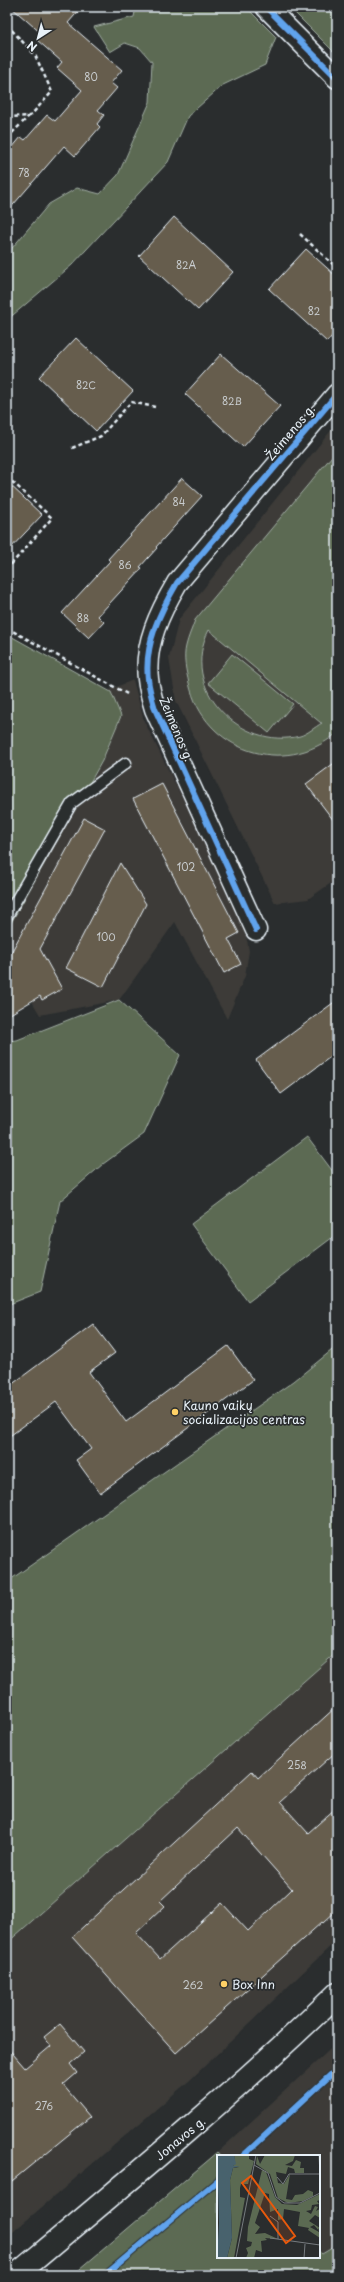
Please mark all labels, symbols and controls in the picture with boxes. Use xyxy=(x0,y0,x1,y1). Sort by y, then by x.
north arrow xyxy=(18,18,58,58)
text: N xyxy=(23,37,40,56)
house number: 80 xyxy=(84,69,98,84)
house number: 78 xyxy=(18,165,30,180)
house number: 82A xyxy=(176,257,196,272)
house number: 82 xyxy=(308,303,320,318)
house number: 82C xyxy=(76,377,96,392)
house number: 82B xyxy=(222,393,242,408)
street label: Žeimenos g. xyxy=(261,400,319,464)
house number: 84 xyxy=(173,494,186,509)
house number: 86 xyxy=(119,557,132,572)
house number: 88 xyxy=(77,610,89,625)
street label: Žeimenos g. xyxy=(155,694,199,764)
house number: 102 xyxy=(177,859,195,874)
house number: 100 xyxy=(96,929,116,944)
place label: Kauno vaikų socializacijos centras xyxy=(183,1396,305,1428)
marker: Kauno vaikų socializacijos centras xyxy=(170,1407,180,1417)
house number: 258 xyxy=(287,1757,307,1772)
place label: Box Inn xyxy=(232,1975,275,1993)
house number: 262 xyxy=(183,1977,203,1992)
marker: Box Inn xyxy=(219,1979,229,1989)
house number: 276 xyxy=(35,2098,53,2113)
street label: Jonavos g. xyxy=(151,2112,209,2164)
inset map xyxy=(217,2155,320,2258)

